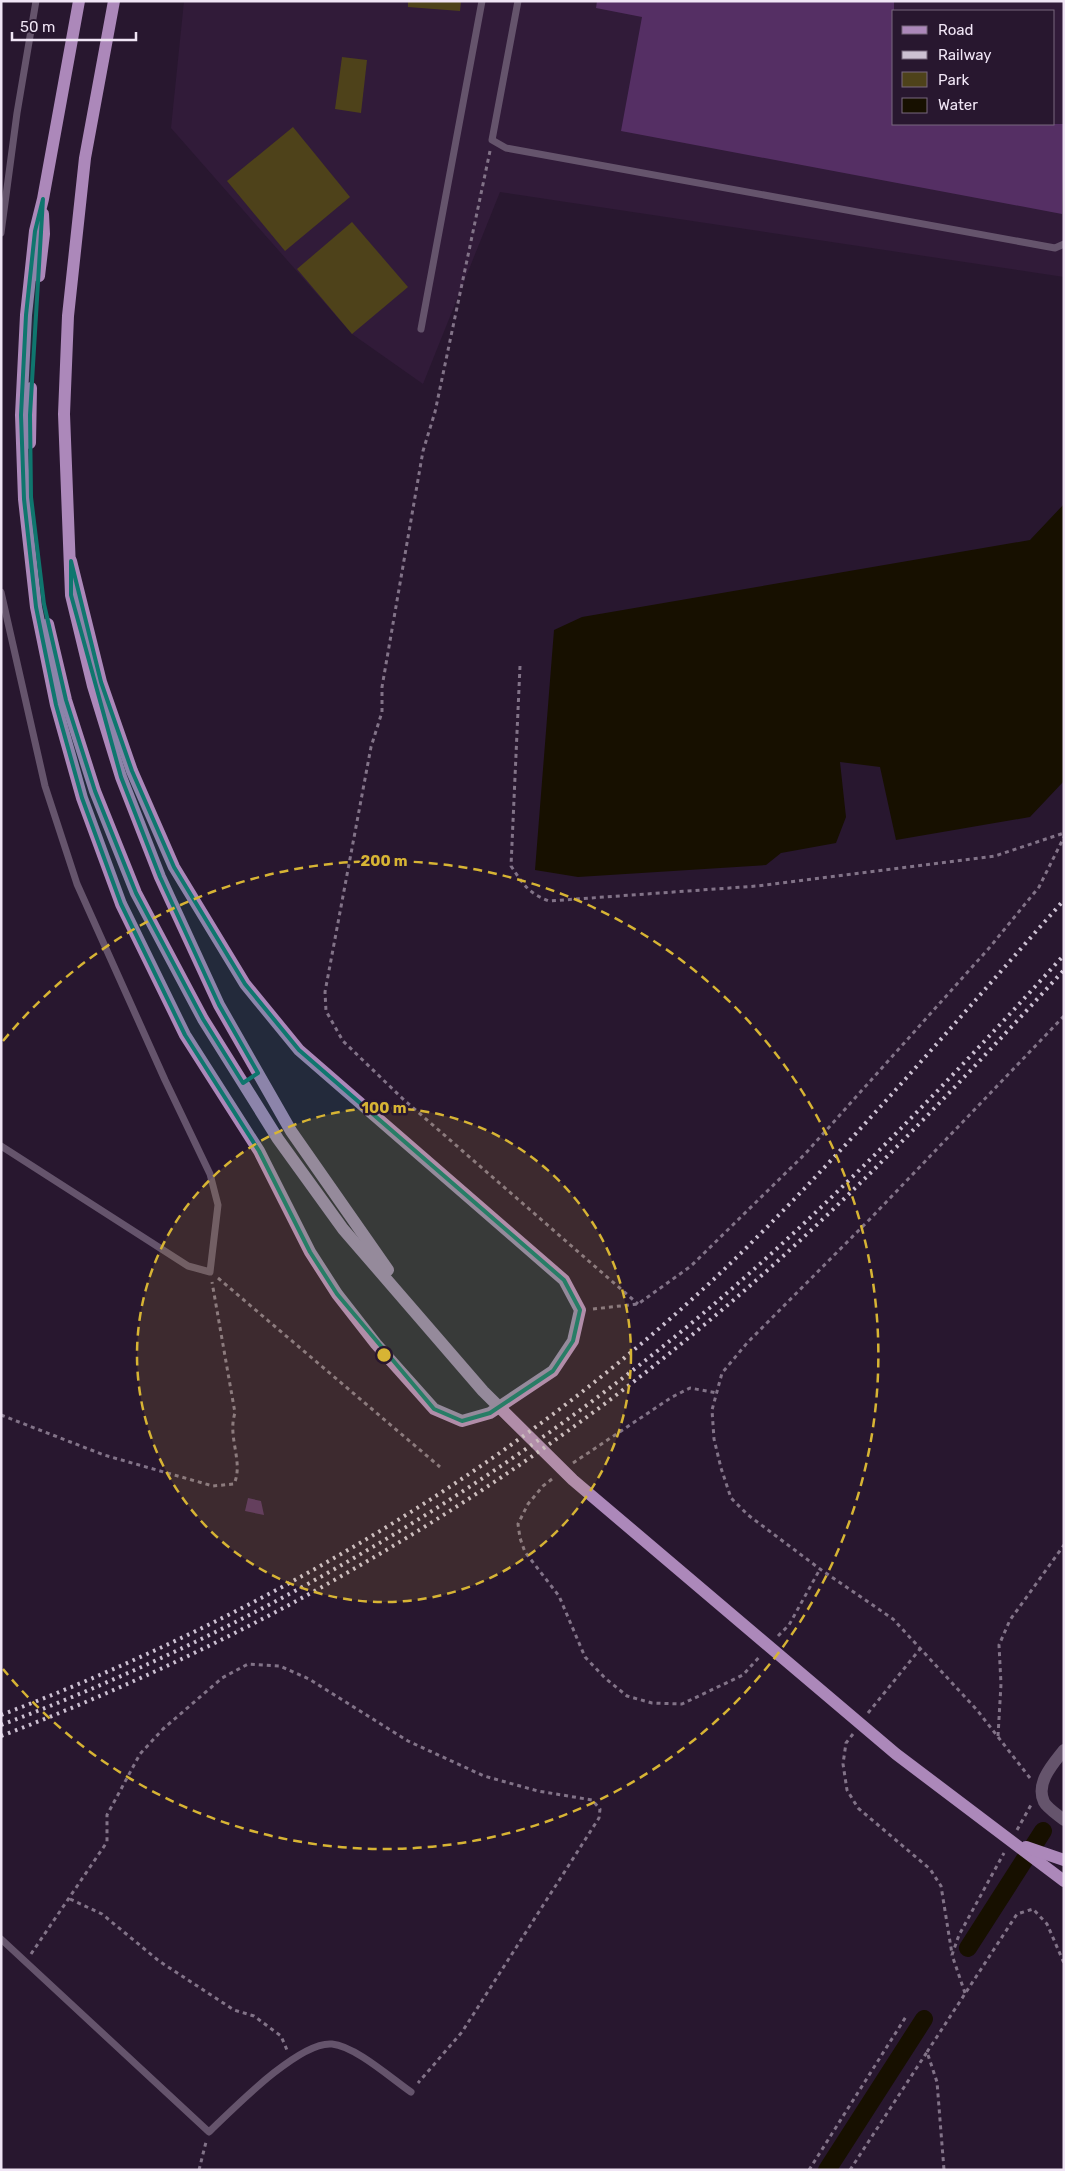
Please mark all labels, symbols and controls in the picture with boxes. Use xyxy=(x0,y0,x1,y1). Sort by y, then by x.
scale bar xyxy=(12,10,136,42)
legend xyxy=(892,10,1055,125)
text: 50 m xyxy=(20,18,55,36)
text: Road xyxy=(938,21,974,39)
text: Railway xyxy=(938,46,992,64)
text: Park xyxy=(938,71,969,89)
text: Water xyxy=(938,96,978,114)
text: 200 m xyxy=(360,852,408,870)
text: 100 m xyxy=(362,1099,406,1117)
centre of rings xyxy=(375,1346,393,1364)

